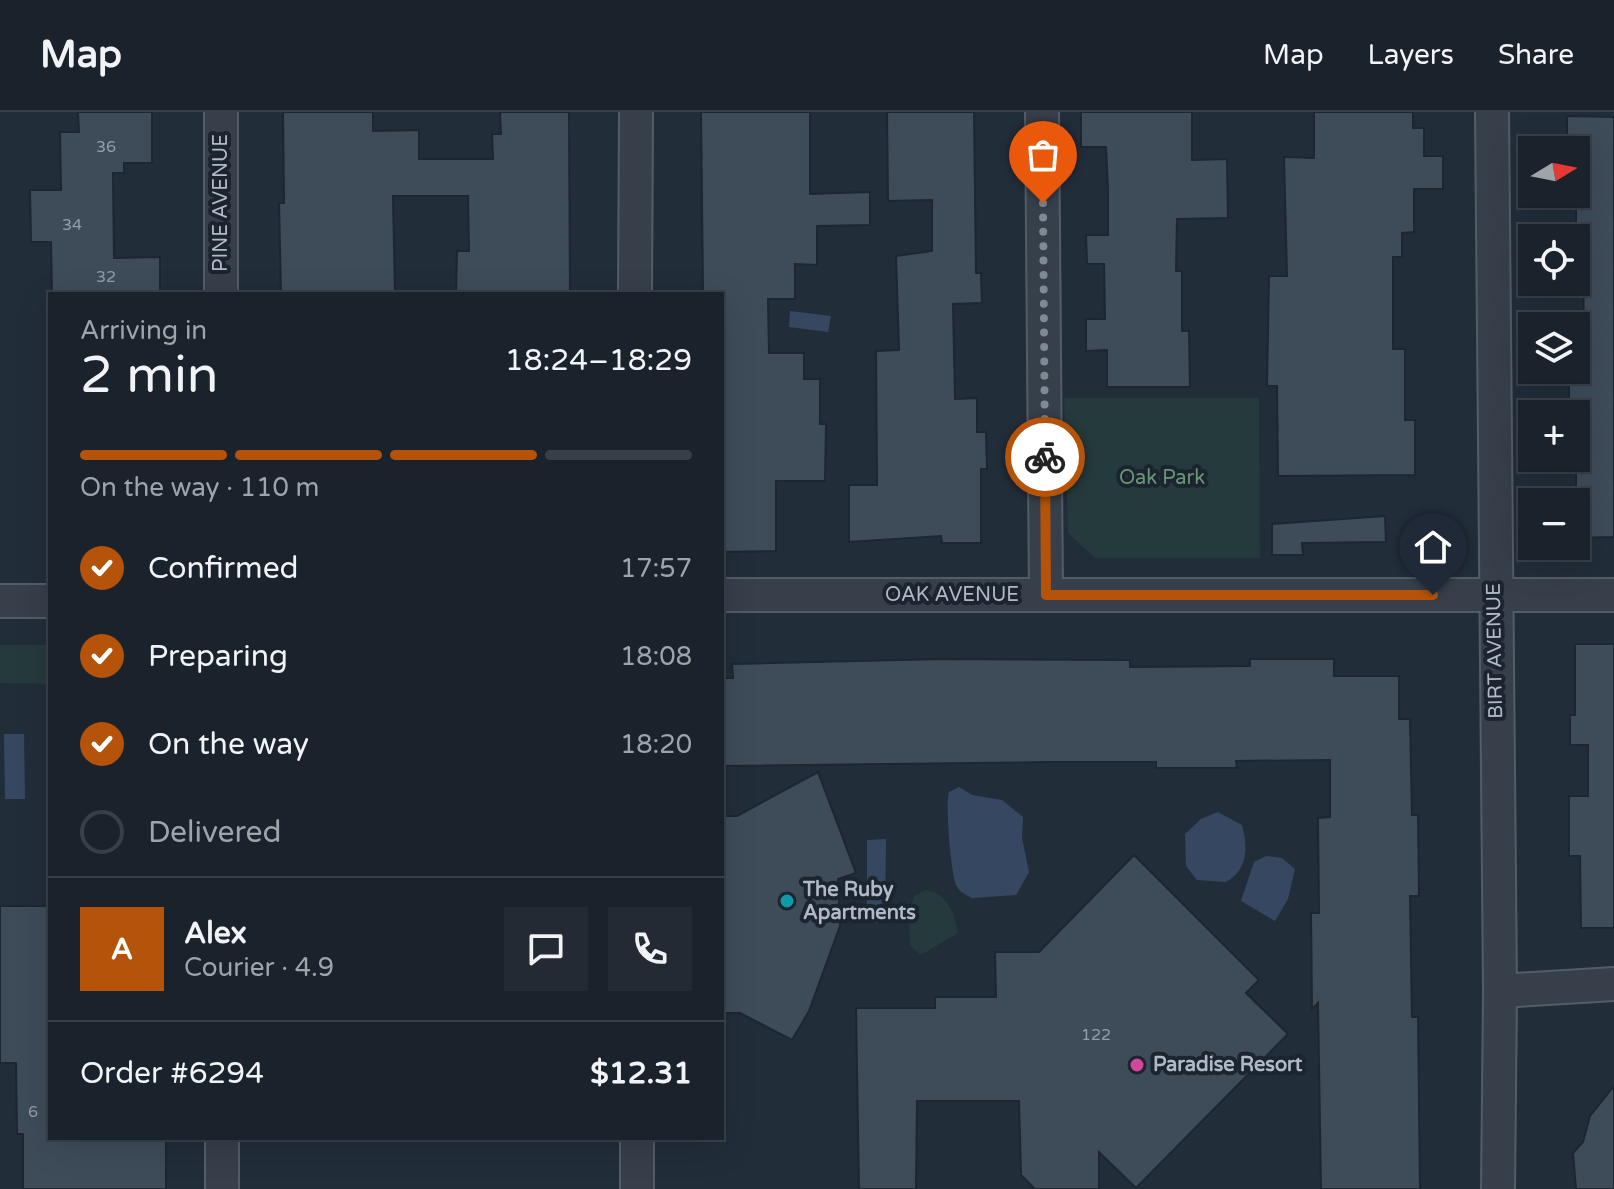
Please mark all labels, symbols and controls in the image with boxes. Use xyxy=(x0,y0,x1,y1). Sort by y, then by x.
text: Map xyxy=(40,32,122,78)
text: Map xyxy=(1263,38,1324,72)
text: Layers xyxy=(1368,38,1454,72)
text: Share xyxy=(1498,38,1574,72)
pin xyxy=(1009,121,1077,203)
icon: bag xyxy=(1021,133,1065,177)
street label: PINE AVENUE xyxy=(209,134,233,272)
north arrow xyxy=(1518,136,1590,208)
map controls xyxy=(1518,136,1590,560)
house number: 36 xyxy=(96,137,116,157)
house number: 34 xyxy=(62,215,82,235)
button: locate xyxy=(1518,224,1590,296)
house number: 32 xyxy=(96,267,116,287)
button: layers xyxy=(1518,312,1590,384)
text: Arriving in xyxy=(80,315,207,346)
text: 18:24–18:29 xyxy=(505,342,692,379)
text: 2 min xyxy=(80,344,219,407)
button: + xyxy=(1518,400,1590,472)
courier xyxy=(1005,417,1085,497)
icon: bike xyxy=(1023,435,1067,479)
park label: Oak Park xyxy=(1119,466,1205,490)
text: On the way · 110 m xyxy=(80,472,319,503)
button: − xyxy=(1518,488,1590,560)
pin xyxy=(1399,513,1467,595)
icon: home xyxy=(1411,525,1455,569)
icon: check xyxy=(80,546,124,590)
text: Confirmed xyxy=(148,550,299,587)
text: 17:57 xyxy=(620,553,692,584)
street label: OAK AVENUE xyxy=(885,583,1019,607)
street label: BIRT AVENUE xyxy=(1482,583,1508,719)
icon: check xyxy=(80,634,124,678)
text: Preparing xyxy=(148,638,288,675)
text: 18:08 xyxy=(620,641,692,672)
icon: check xyxy=(80,722,124,766)
text: On the way xyxy=(148,726,309,763)
text: 18:20 xyxy=(620,729,692,760)
text: Delivered xyxy=(148,814,282,851)
place label: The Ruby Apartments xyxy=(802,878,916,925)
marker: The Ruby Apartments xyxy=(778,892,796,910)
button: chat xyxy=(504,907,588,991)
button: phone xyxy=(608,907,692,991)
text: Alex xyxy=(184,915,247,952)
text: A xyxy=(111,931,133,968)
text: Courier · 4.9 xyxy=(184,952,334,983)
house number: 122 xyxy=(1081,1025,1111,1045)
place label: Paradise Resort xyxy=(1153,1053,1303,1077)
text: Order #6294 xyxy=(80,1055,264,1092)
text: $12.31 xyxy=(590,1055,692,1092)
marker: Paradise Resort xyxy=(1128,1056,1146,1074)
house number: 6 xyxy=(28,1102,38,1122)

